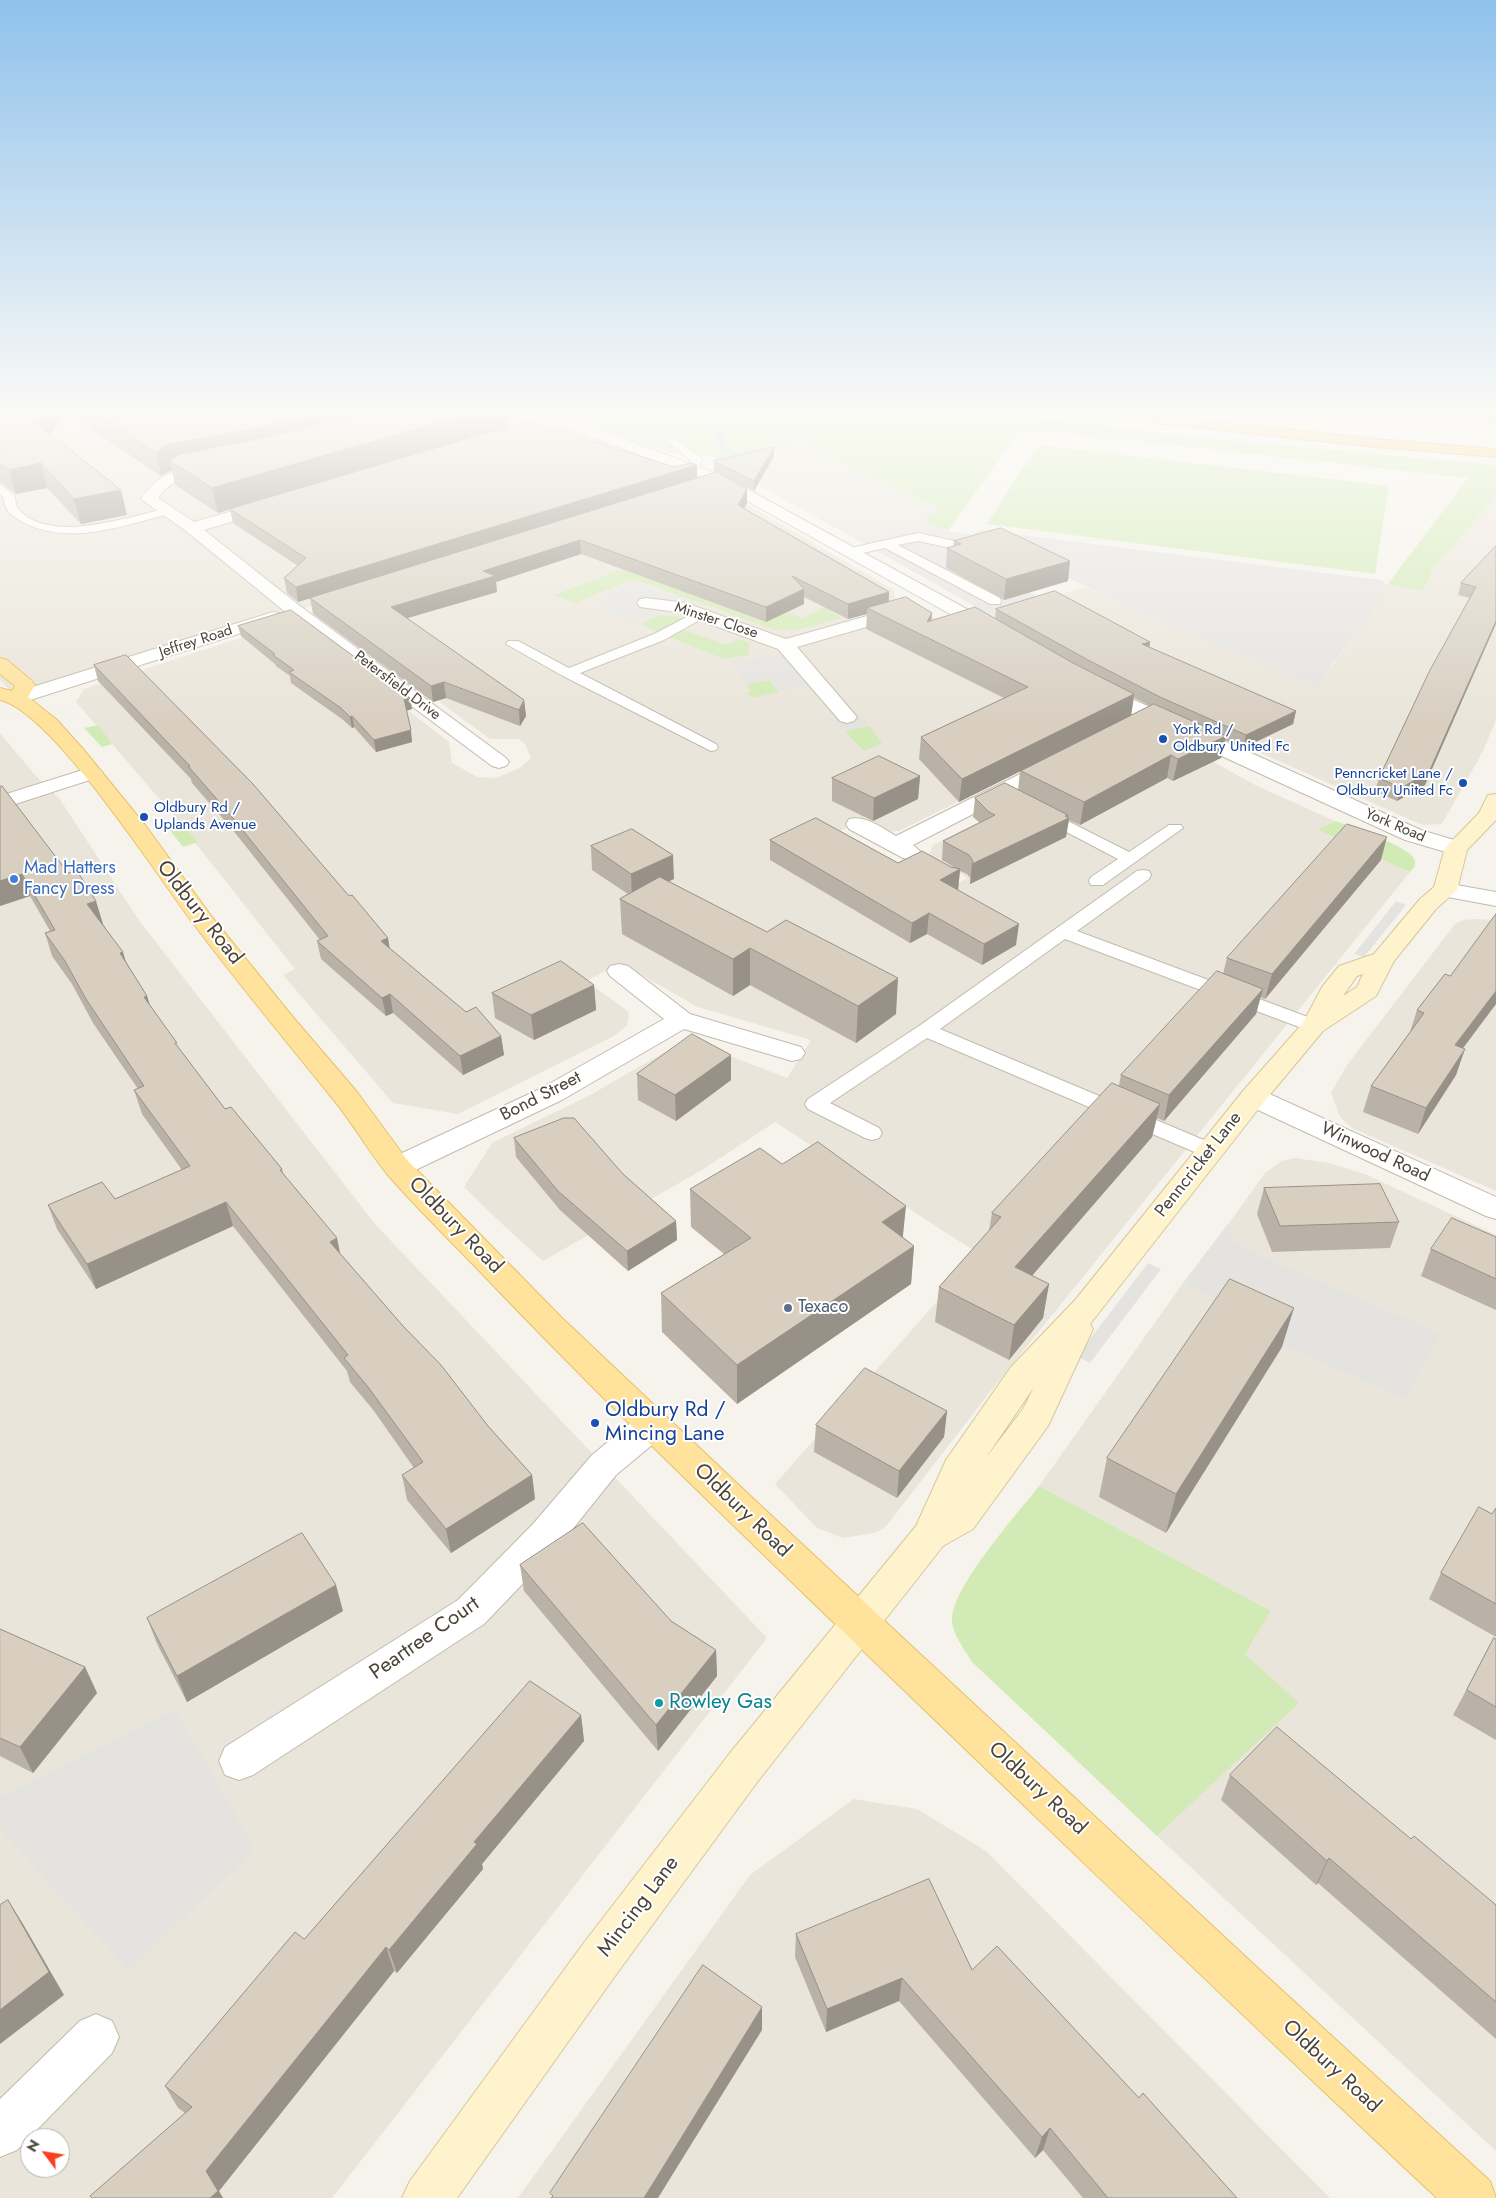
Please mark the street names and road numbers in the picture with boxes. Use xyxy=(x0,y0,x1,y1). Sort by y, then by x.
street label: Minster Close xyxy=(672,599,760,643)
street label: Jeffrey Road xyxy=(157,622,235,662)
street label: Petersfield Drive xyxy=(350,648,444,724)
street label: York Road xyxy=(1362,805,1428,847)
street label: Oldbury Road xyxy=(151,856,247,970)
street label: Bond Street xyxy=(497,1067,585,1127)
street label: Penncricket Lane xyxy=(1151,1108,1247,1222)
street label: Winwood Road xyxy=(1317,1118,1433,1188)
street label: Oldbury Road xyxy=(403,1172,507,1280)
street label: Oldbury Road xyxy=(688,1459,796,1563)
street label: Peartree Court xyxy=(365,1592,485,1686)
street label: Oldbury Road xyxy=(983,1737,1091,1841)
street label: Mincing Lane xyxy=(593,1852,685,1962)
street label: Oldbury Road xyxy=(1277,2015,1385,2119)

